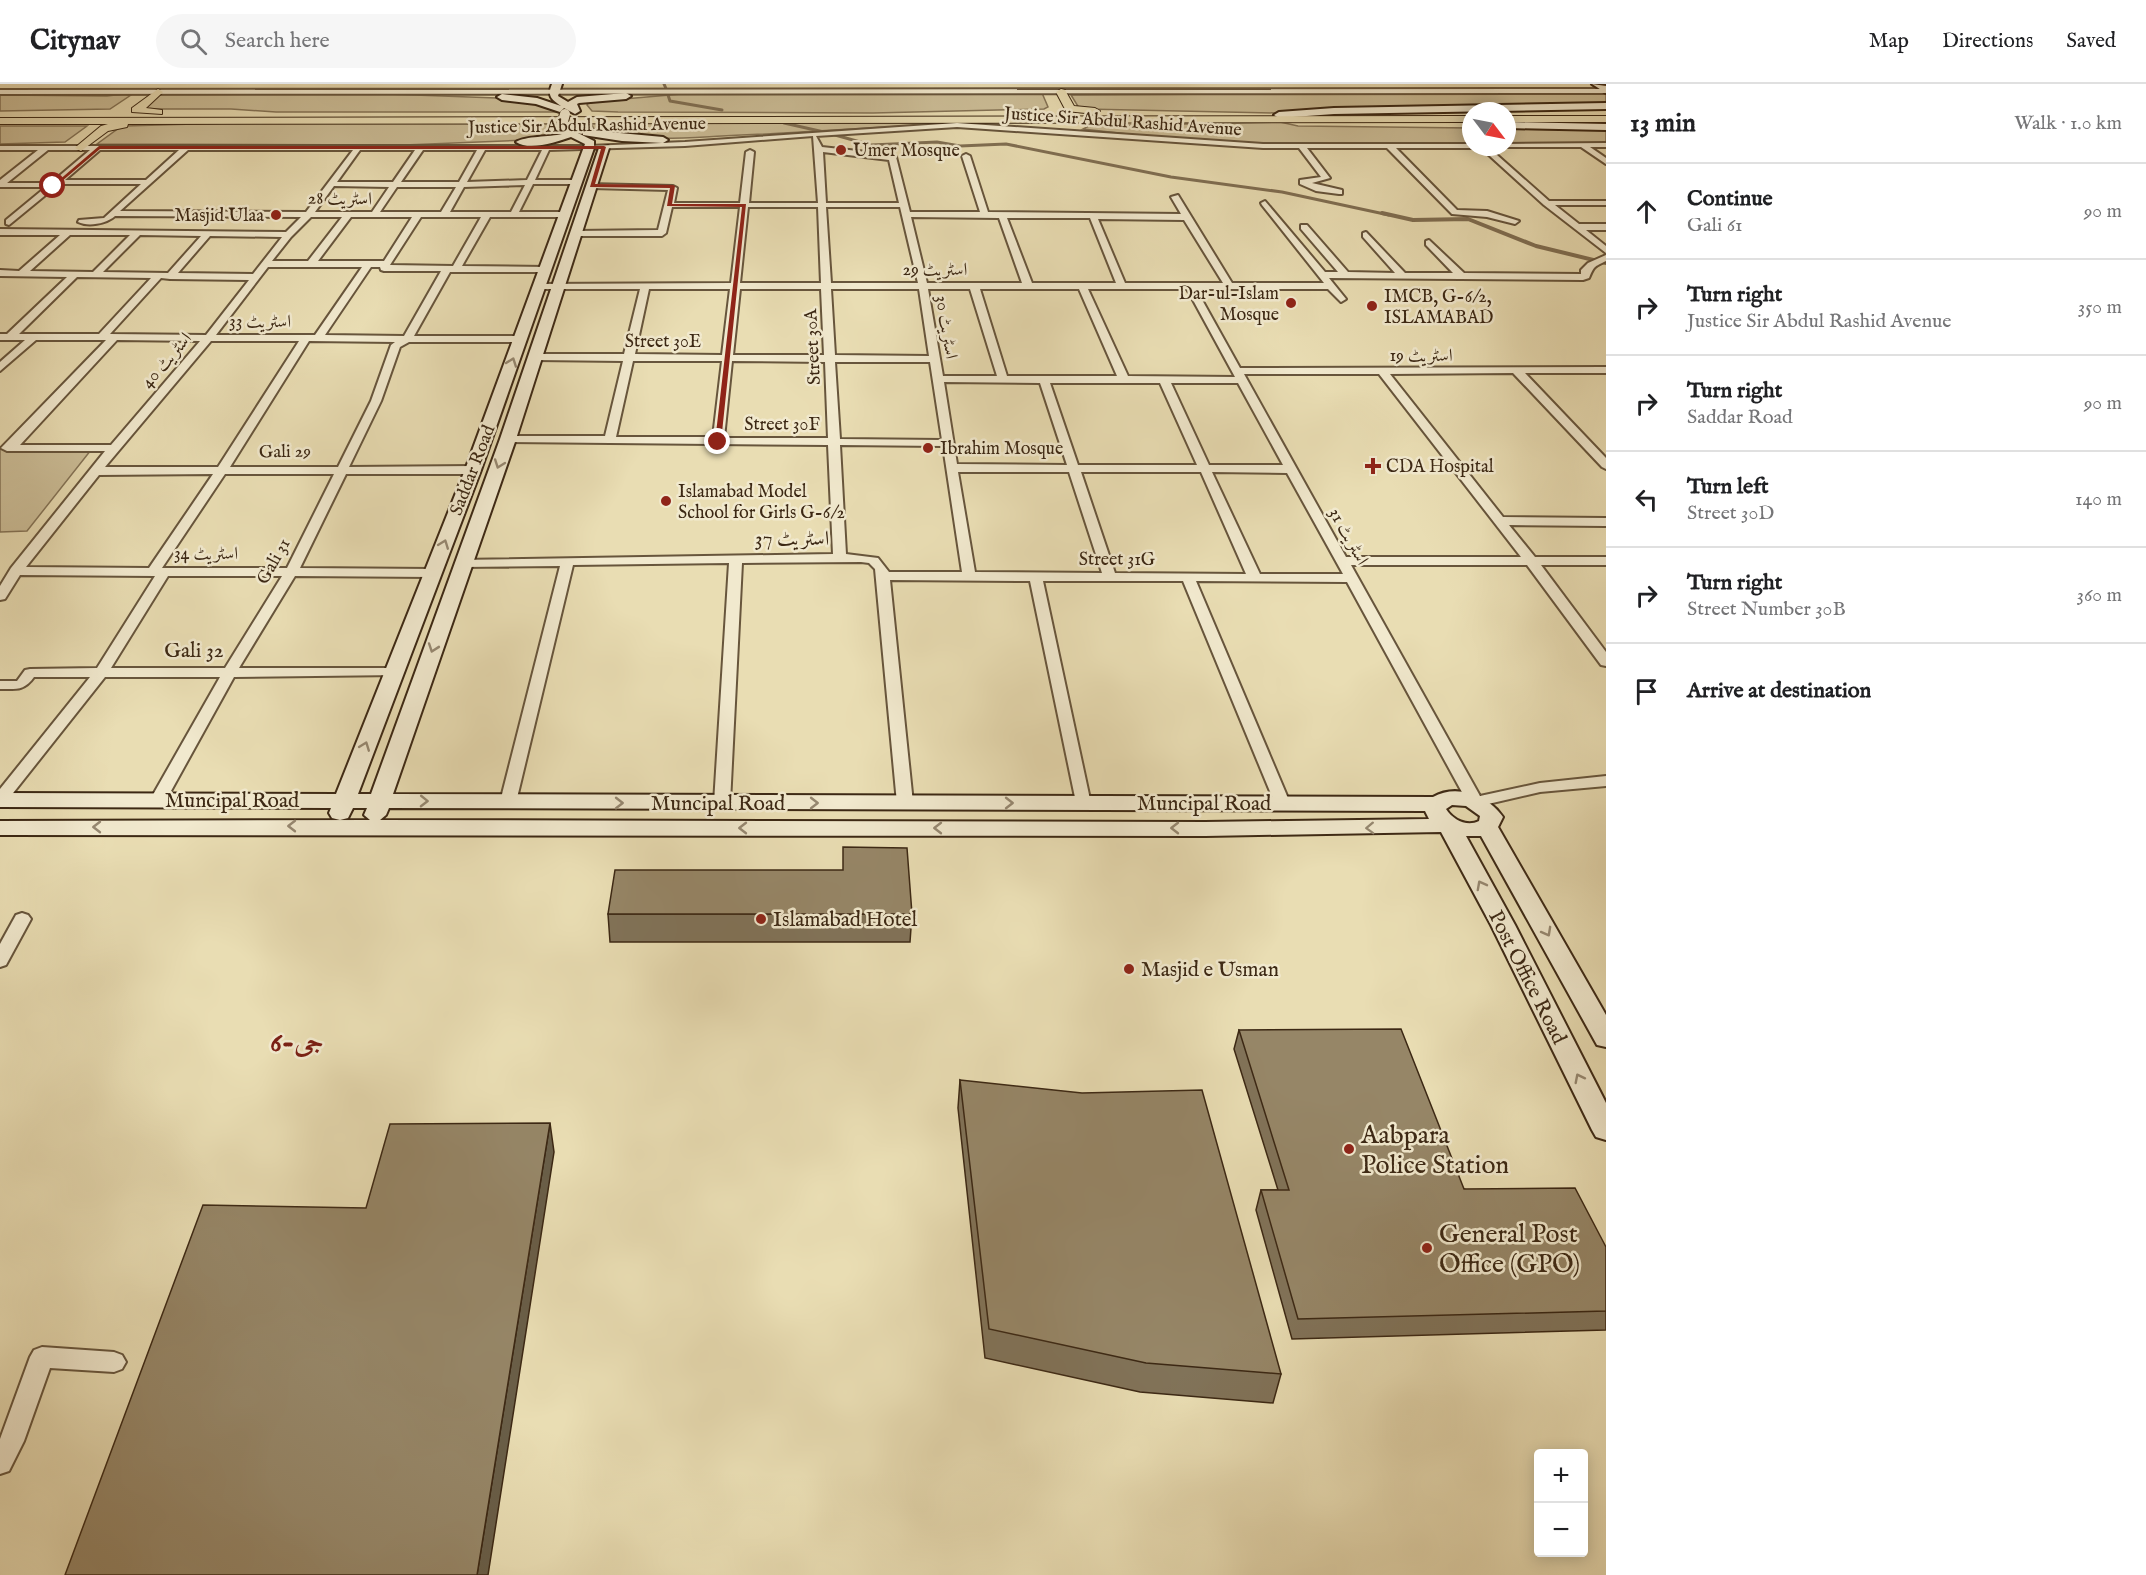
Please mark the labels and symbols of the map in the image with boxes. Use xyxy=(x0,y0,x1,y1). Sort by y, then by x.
north arrow xyxy=(1462,102,1516,156)
street label: Justice Sir Abdul Rashid Avenue xyxy=(1001,103,1242,142)
street label: Justice Sir Abdul Rashid Avenue xyxy=(466,113,706,140)
place label: Umer Mosque xyxy=(853,140,960,163)
marker: Umer Mosque xyxy=(834,143,848,157)
route start xyxy=(39,172,65,198)
street label: اسٹریٹ 28 xyxy=(308,187,372,212)
place label: Masjid Ulaa xyxy=(175,205,264,228)
marker: Masjid Ulaa xyxy=(269,208,283,222)
street label: اسٹریٹ 29 xyxy=(903,259,968,282)
place label: Dar-ul-Islam Mosque xyxy=(1178,283,1279,327)
place label: IMCB, G-6/2, ISLAMABAD xyxy=(1384,286,1494,330)
street label: اسٹریٹ 30 xyxy=(929,294,962,361)
marker: Dar-ul-Islam Mosque xyxy=(1284,296,1298,310)
marker: IMCB, G-6/2, ISLAMABAD xyxy=(1365,299,1379,313)
street label: Street 30A xyxy=(800,307,827,386)
street label: اسٹریٹ 33 xyxy=(229,311,291,334)
street label: اسٹریٹ 40 xyxy=(137,328,198,394)
street label: Street 30E xyxy=(625,331,701,354)
street label: اسٹریٹ 19 xyxy=(1389,345,1453,368)
one-way arrow xyxy=(504,357,517,368)
street label: Street 30F xyxy=(744,414,820,437)
street label: Saddar Road xyxy=(446,422,501,519)
route end xyxy=(704,428,730,454)
place label: Ibrahim Mosque xyxy=(940,438,1063,461)
street label: Gali 29 xyxy=(259,441,311,464)
marker: Ibrahim Mosque xyxy=(921,441,935,455)
place label: CDA Hospital xyxy=(1386,456,1494,479)
marker: CDA Hospital xyxy=(1364,457,1382,475)
one-way arrow xyxy=(494,458,506,469)
place label: Islamabad Model School for Girls G-6/2 xyxy=(678,481,845,525)
marker: Islamabad Model School for Girls G-6/2 xyxy=(659,494,673,508)
street label: اسٹریٹ 31 xyxy=(1323,504,1373,570)
street label: اسٹریٹ 37 xyxy=(755,526,829,553)
street label: Gali 31 xyxy=(252,535,296,589)
one-way arrow xyxy=(437,540,449,551)
street label: اسٹریٹ 34 xyxy=(174,543,238,566)
street label: Street 31G xyxy=(1079,549,1156,572)
street label: Gali 32 xyxy=(164,638,224,665)
one-way arrow xyxy=(427,642,440,653)
one-way arrow xyxy=(358,741,371,751)
street label: Muncipal Road xyxy=(165,788,300,815)
street label: Muncipal Road xyxy=(651,791,786,818)
street label: Muncipal Road xyxy=(1137,791,1272,818)
one-way arrow xyxy=(420,795,429,808)
one-way arrow xyxy=(615,797,624,809)
one-way arrow xyxy=(810,797,819,809)
one-way arrow xyxy=(1005,797,1014,809)
one-way arrow xyxy=(288,820,297,832)
one-way arrow xyxy=(93,821,102,833)
one-way arrow xyxy=(1365,821,1374,834)
one-way arrow xyxy=(738,822,747,834)
one-way arrow xyxy=(933,822,942,834)
one-way arrow xyxy=(1170,822,1179,834)
one-way arrow xyxy=(1477,881,1488,891)
street label: Post Office Road xyxy=(1481,906,1572,1050)
place label: Islamabad Hotel xyxy=(773,907,917,934)
marker: Islamabad Hotel xyxy=(754,912,768,926)
one-way arrow xyxy=(1540,926,1551,937)
place label: Masjid e Usman xyxy=(1141,957,1279,984)
marker: Masjid e Usman xyxy=(1122,962,1136,976)
district label: جی-6 xyxy=(270,1027,324,1061)
one-way arrow xyxy=(1575,1073,1586,1084)
place label: Aabpara Police Station xyxy=(1360,1119,1509,1182)
marker: Aabpara Police Station xyxy=(1342,1142,1356,1156)
place label: General Post Office (GPO) xyxy=(1439,1218,1580,1281)
marker: General Post Office (GPO) xyxy=(1420,1241,1434,1255)

